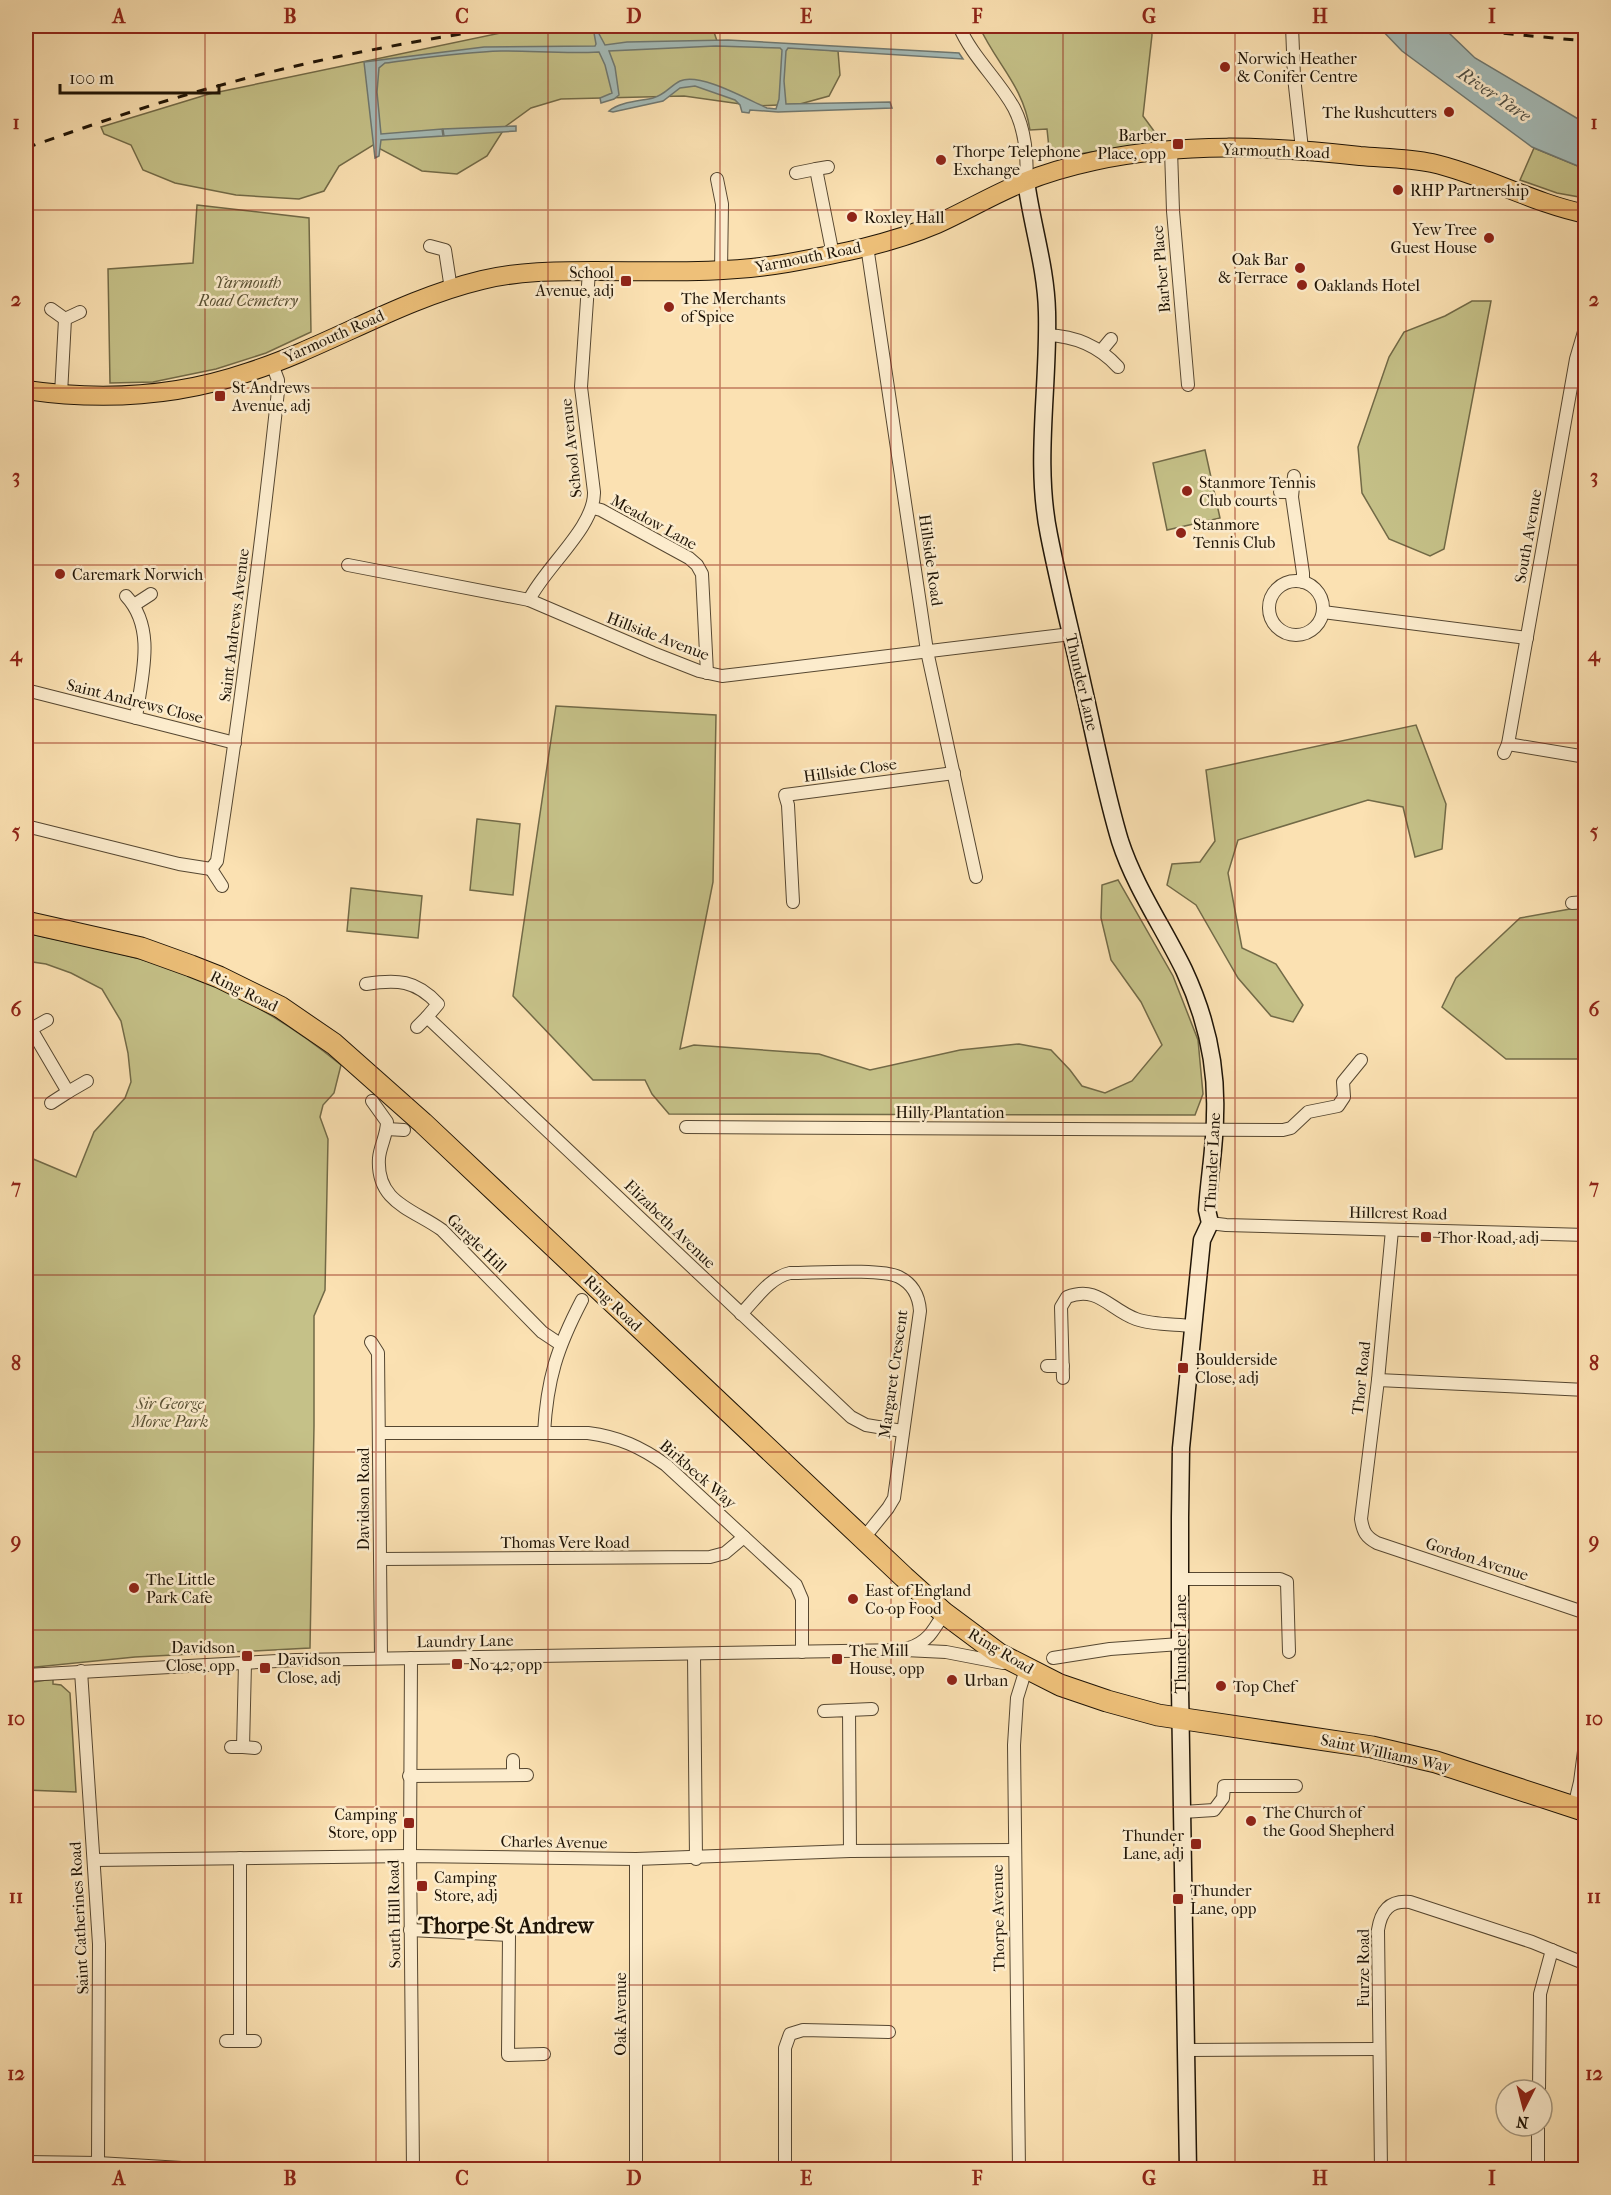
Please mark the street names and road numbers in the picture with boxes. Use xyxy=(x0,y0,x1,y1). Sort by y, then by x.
street label: Yarmouth Road xyxy=(1221,140,1330,162)
street label: Barber Place xyxy=(1148,224,1174,313)
street label: Yarmouth Road xyxy=(752,237,863,277)
street label: Yarmouth Road xyxy=(280,305,387,367)
street label: School Avenue xyxy=(556,397,586,499)
street label: South Avenue xyxy=(1510,487,1546,584)
street label: Meadow Lane xyxy=(607,490,701,554)
street label: Hillside Road xyxy=(915,513,947,607)
street label: Saint Andrews Avenue xyxy=(215,547,253,703)
street label: Hillside Avenue xyxy=(604,608,712,664)
street label: Thunder Lane xyxy=(1062,632,1102,733)
street label: Saint Andrews Close xyxy=(65,675,205,727)
street label: Hillside Close xyxy=(802,754,898,786)
street label: Ring Road xyxy=(207,966,281,1016)
street label: Hilly Plantation xyxy=(895,1103,1005,1122)
street label: Thunder Lane xyxy=(1200,1112,1224,1212)
street label: Elizabeth Avenue xyxy=(620,1176,720,1272)
street label: Hillcrest Road xyxy=(1349,1203,1448,1223)
street label: Gargle Hill xyxy=(443,1210,511,1277)
street label: Ring Road xyxy=(580,1271,646,1335)
street label: Margaret Crescent xyxy=(875,1308,911,1439)
street label: Thor Road xyxy=(1348,1340,1374,1416)
street label: Birkbeck Way xyxy=(656,1436,741,1513)
street label: Davidson Road xyxy=(354,1447,373,1550)
street label: Thomas Vere Road xyxy=(500,1533,630,1552)
street label: Gordon Avenue xyxy=(1423,1533,1531,1585)
street label: Thunder Lane xyxy=(1171,1594,1190,1694)
street label: Ring Road xyxy=(965,1624,1038,1678)
street label: Laundry Lane xyxy=(416,1631,514,1651)
street label: Saint Williams Way xyxy=(1319,1730,1453,1776)
street label: Charles Avenue xyxy=(500,1832,608,1852)
street label: Saint Catherines Road xyxy=(65,1841,92,1995)
street label: South Hill Road xyxy=(384,1859,404,1968)
street label: Thorpe Avenue xyxy=(988,1864,1008,1972)
street label: Furze Road xyxy=(1354,1928,1373,2007)
street label: Oak Avenue xyxy=(611,1972,630,2056)

